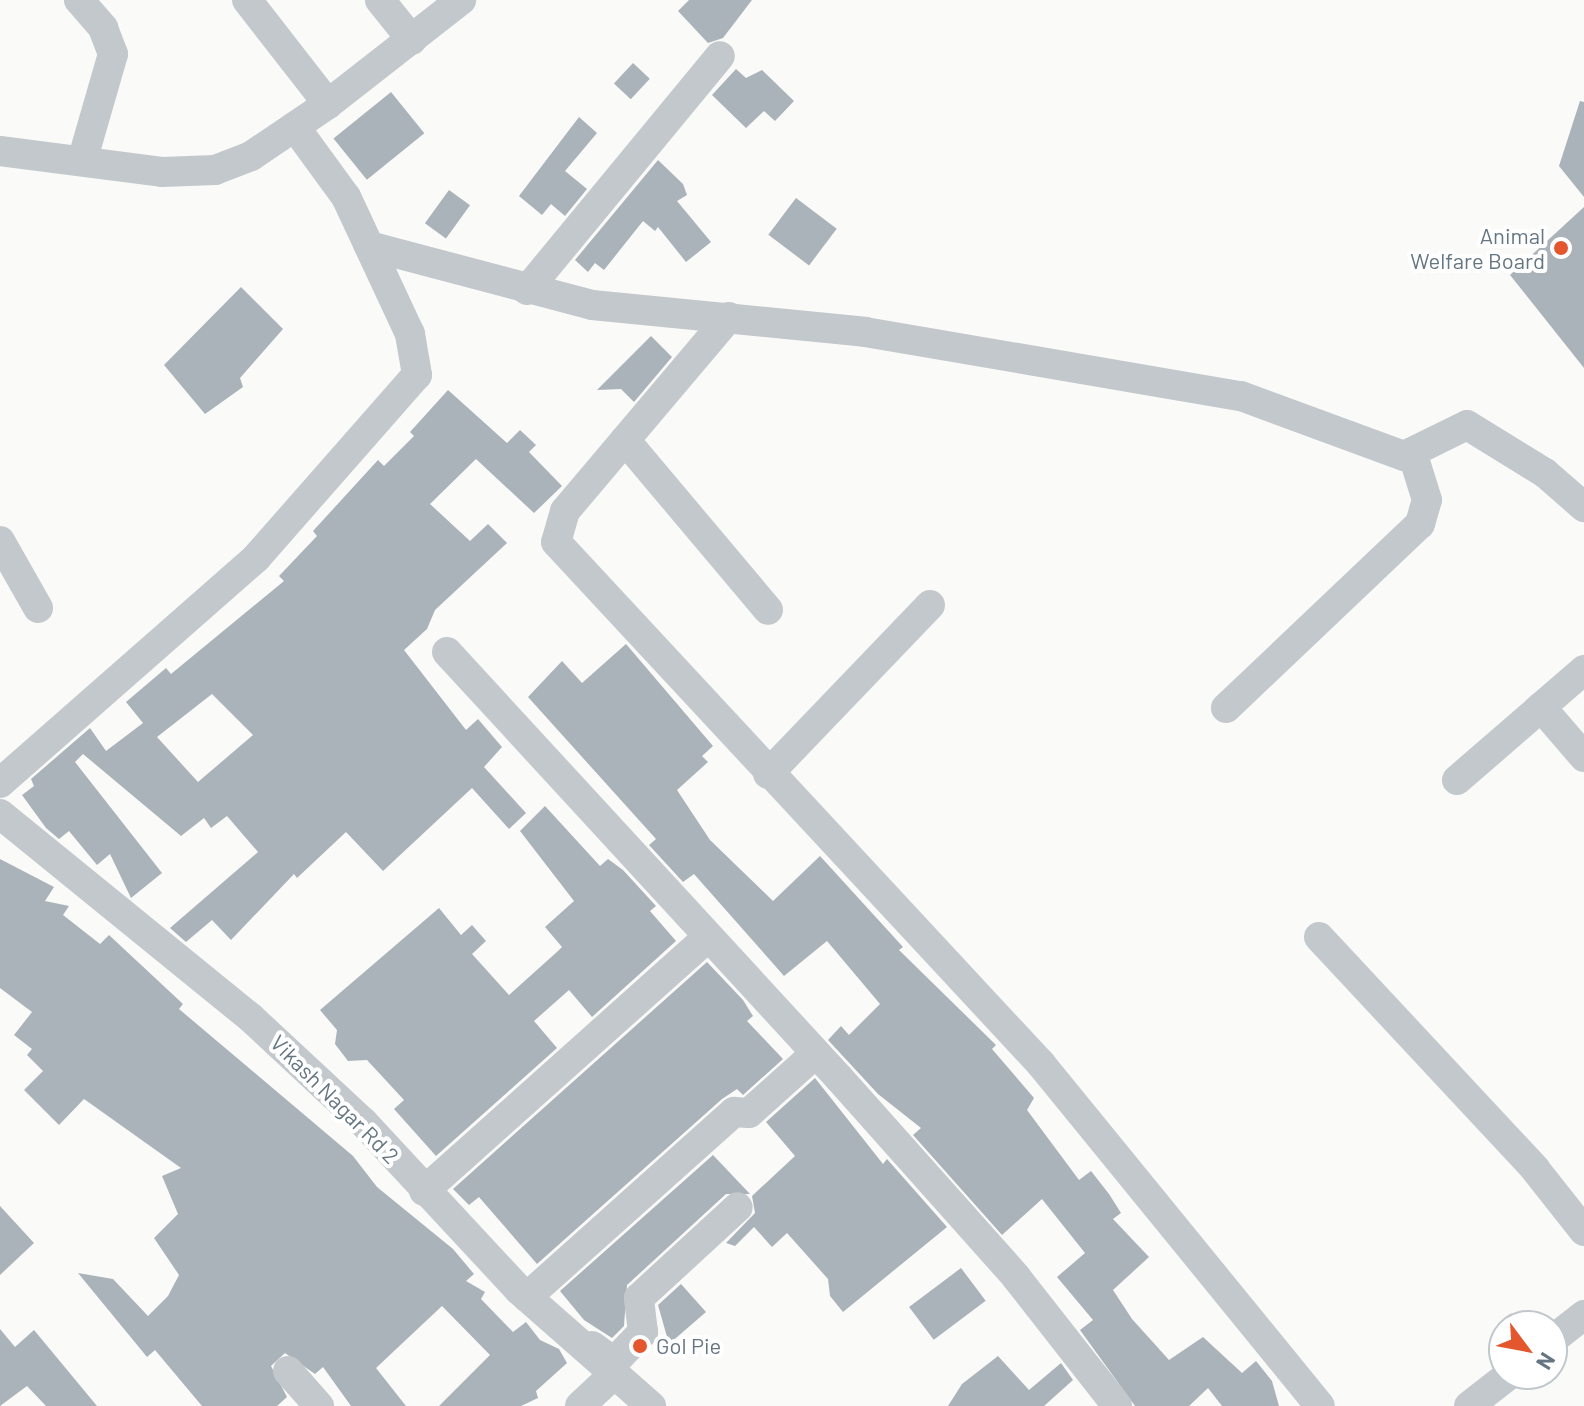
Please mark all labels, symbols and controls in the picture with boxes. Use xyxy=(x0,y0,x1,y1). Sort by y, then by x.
place label: Animal Welfare Board xyxy=(1410,222,1545,274)
marker: Animal Welfare Board xyxy=(1552,239,1570,257)
street label: Vikash Nagar Rd 2 xyxy=(265,1029,405,1169)
north arrow xyxy=(1488,1310,1568,1390)
place label: Gol Pie xyxy=(656,1333,721,1359)
marker: Gol Pie xyxy=(631,1337,649,1355)
text: N xyxy=(1532,1349,1562,1375)

